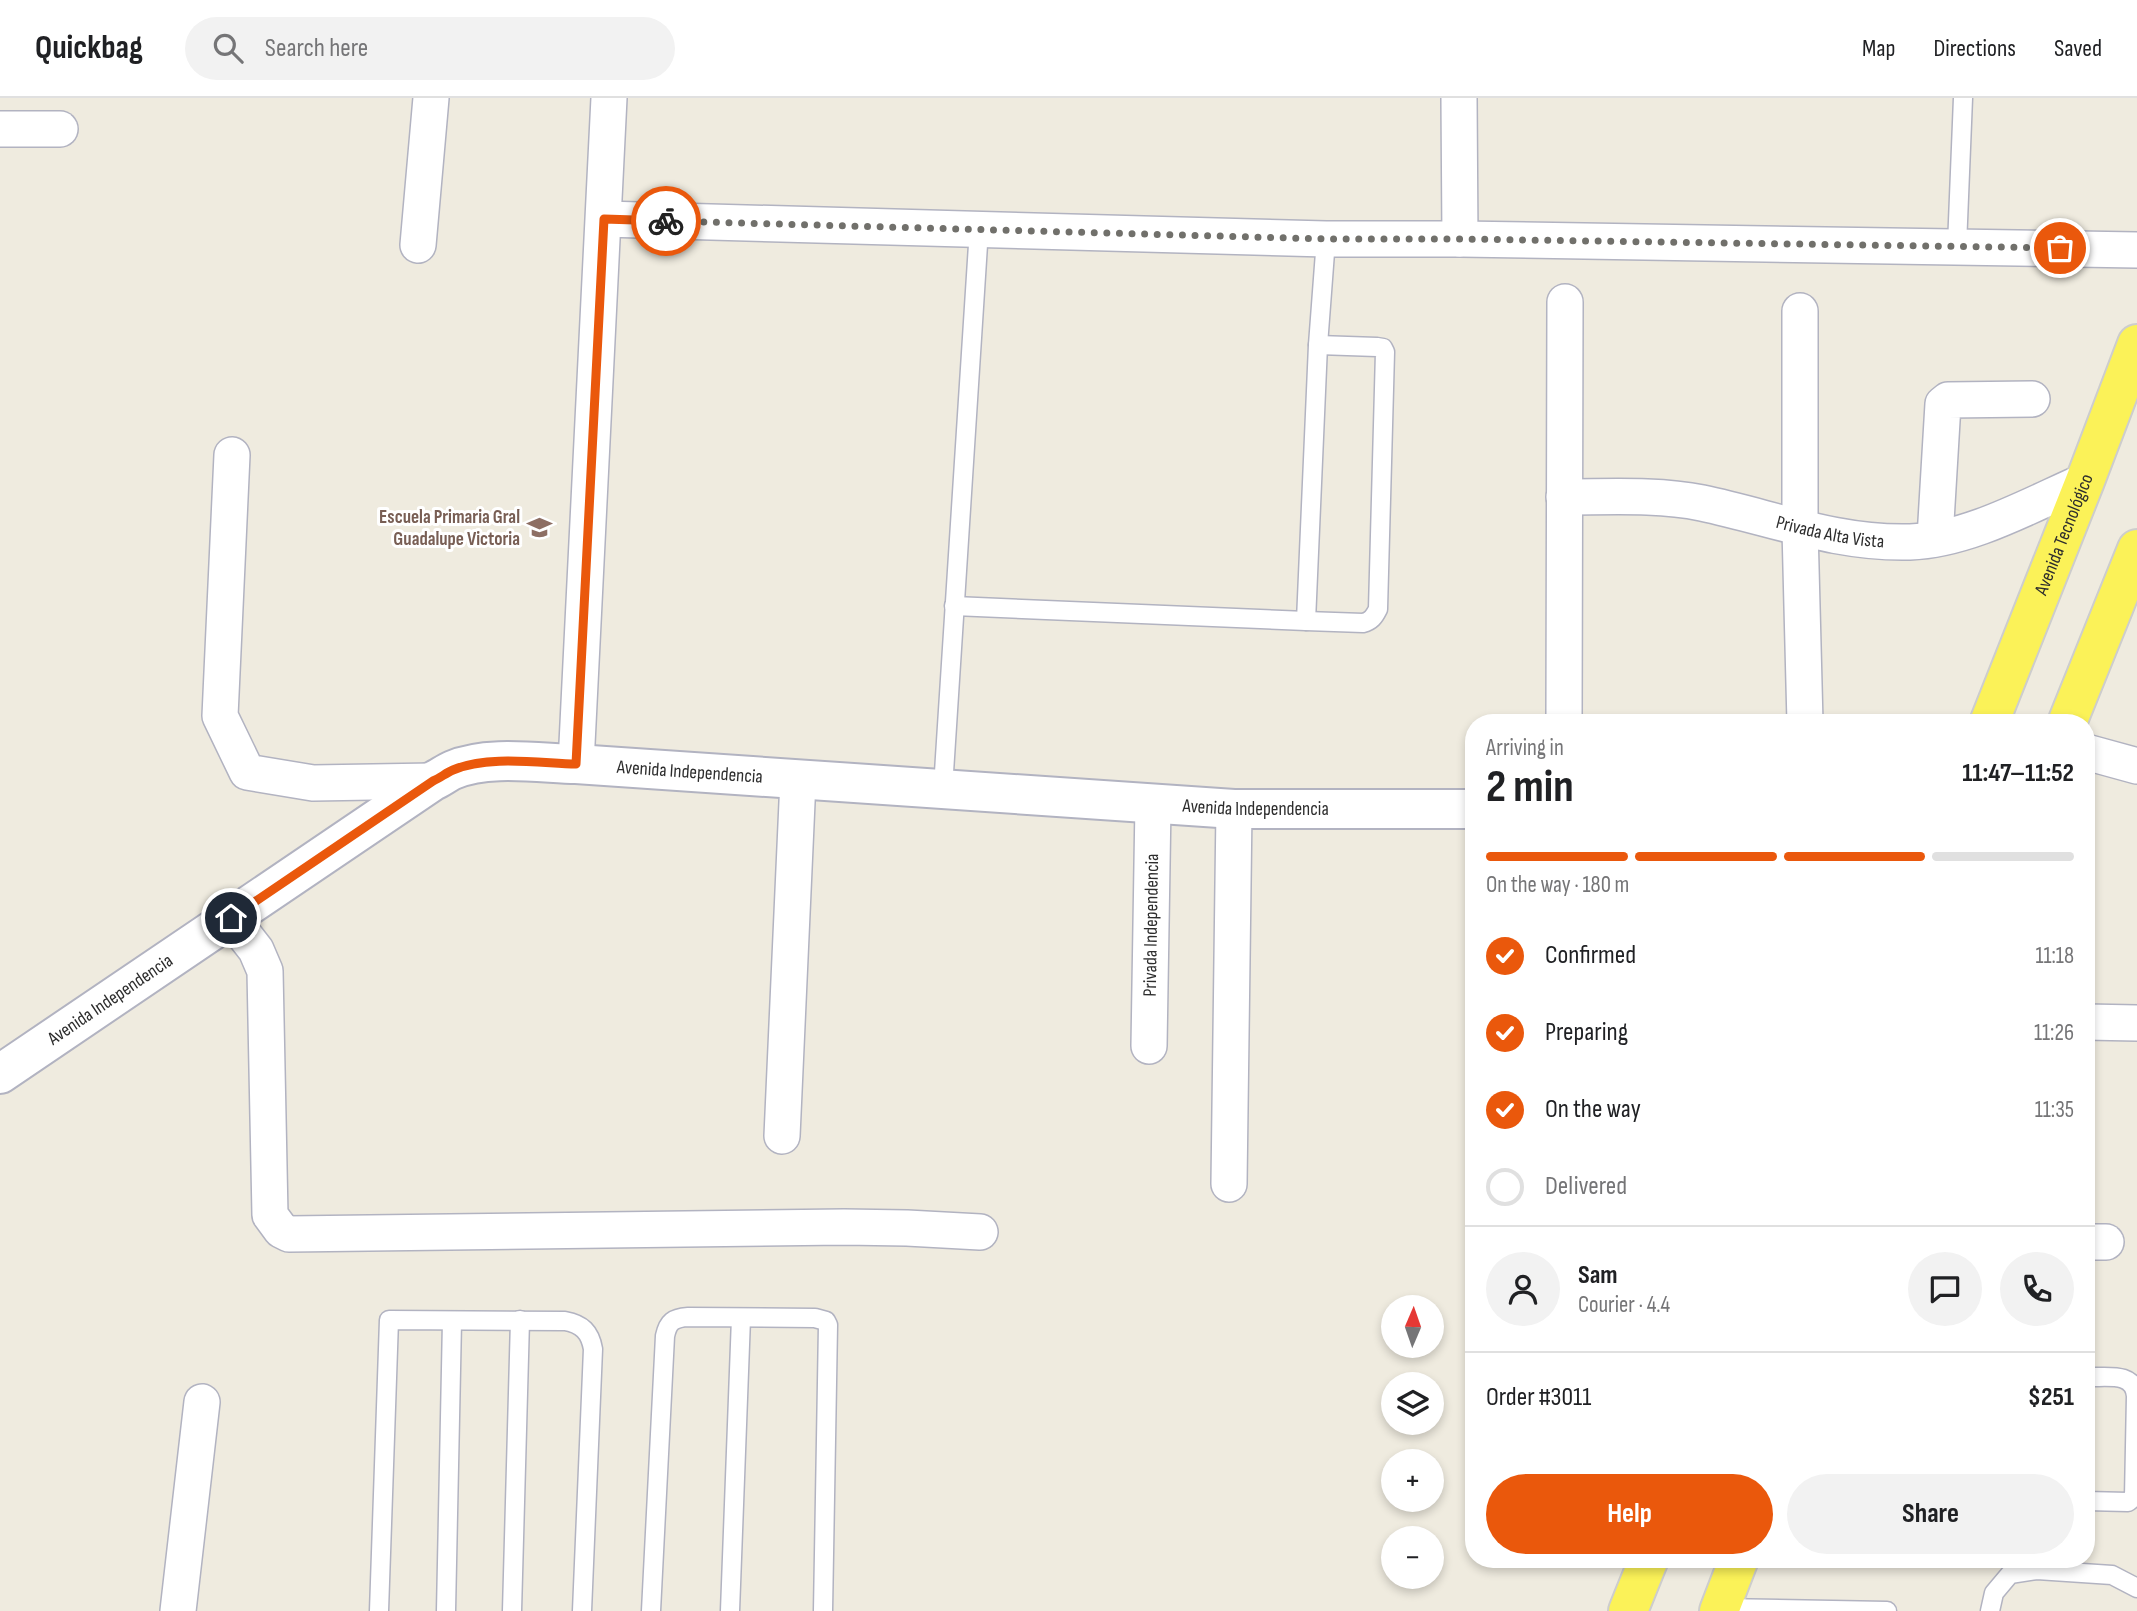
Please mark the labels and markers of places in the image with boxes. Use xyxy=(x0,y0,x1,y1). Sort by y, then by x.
pin xyxy=(2030,218,2090,278)
place label: Escuela Primaria Gral Guadalupe Victoria xyxy=(379,506,520,551)
school or university icon: Escuela Primaria Gral Guadalupe Victoria xyxy=(526,514,554,542)
pin xyxy=(201,888,261,948)

